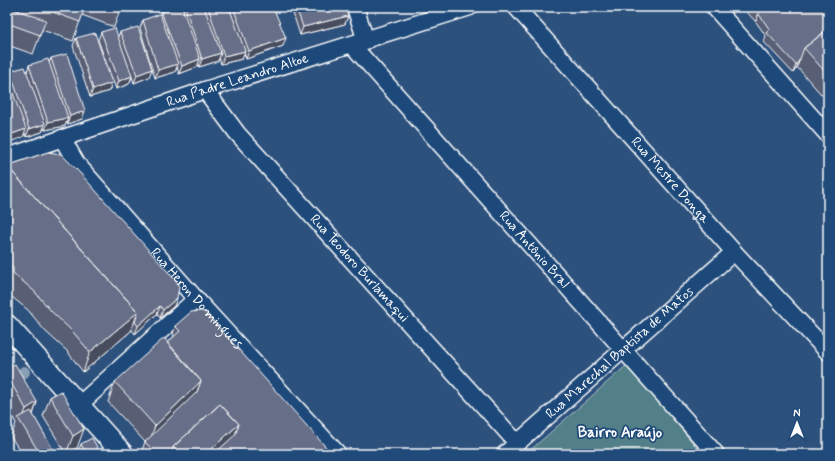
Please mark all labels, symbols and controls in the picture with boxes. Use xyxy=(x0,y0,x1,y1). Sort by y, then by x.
street label: Rua Padre Leandro Altoe xyxy=(164,49,311,111)
street label: Rua Mestre Donga xyxy=(627,133,714,228)
street label: Rua Antônio Bral xyxy=(495,207,574,292)
street label: Rua Teodoro Burlamaqui xyxy=(306,211,413,326)
street label: Rua Heron Domingues xyxy=(146,244,247,353)
street label: Rua Marechal Baptista de Matos xyxy=(542,283,697,423)
north arrow xyxy=(777,403,817,443)
text: N xyxy=(793,407,801,421)
district label: Bairro Araújo xyxy=(578,423,663,443)

